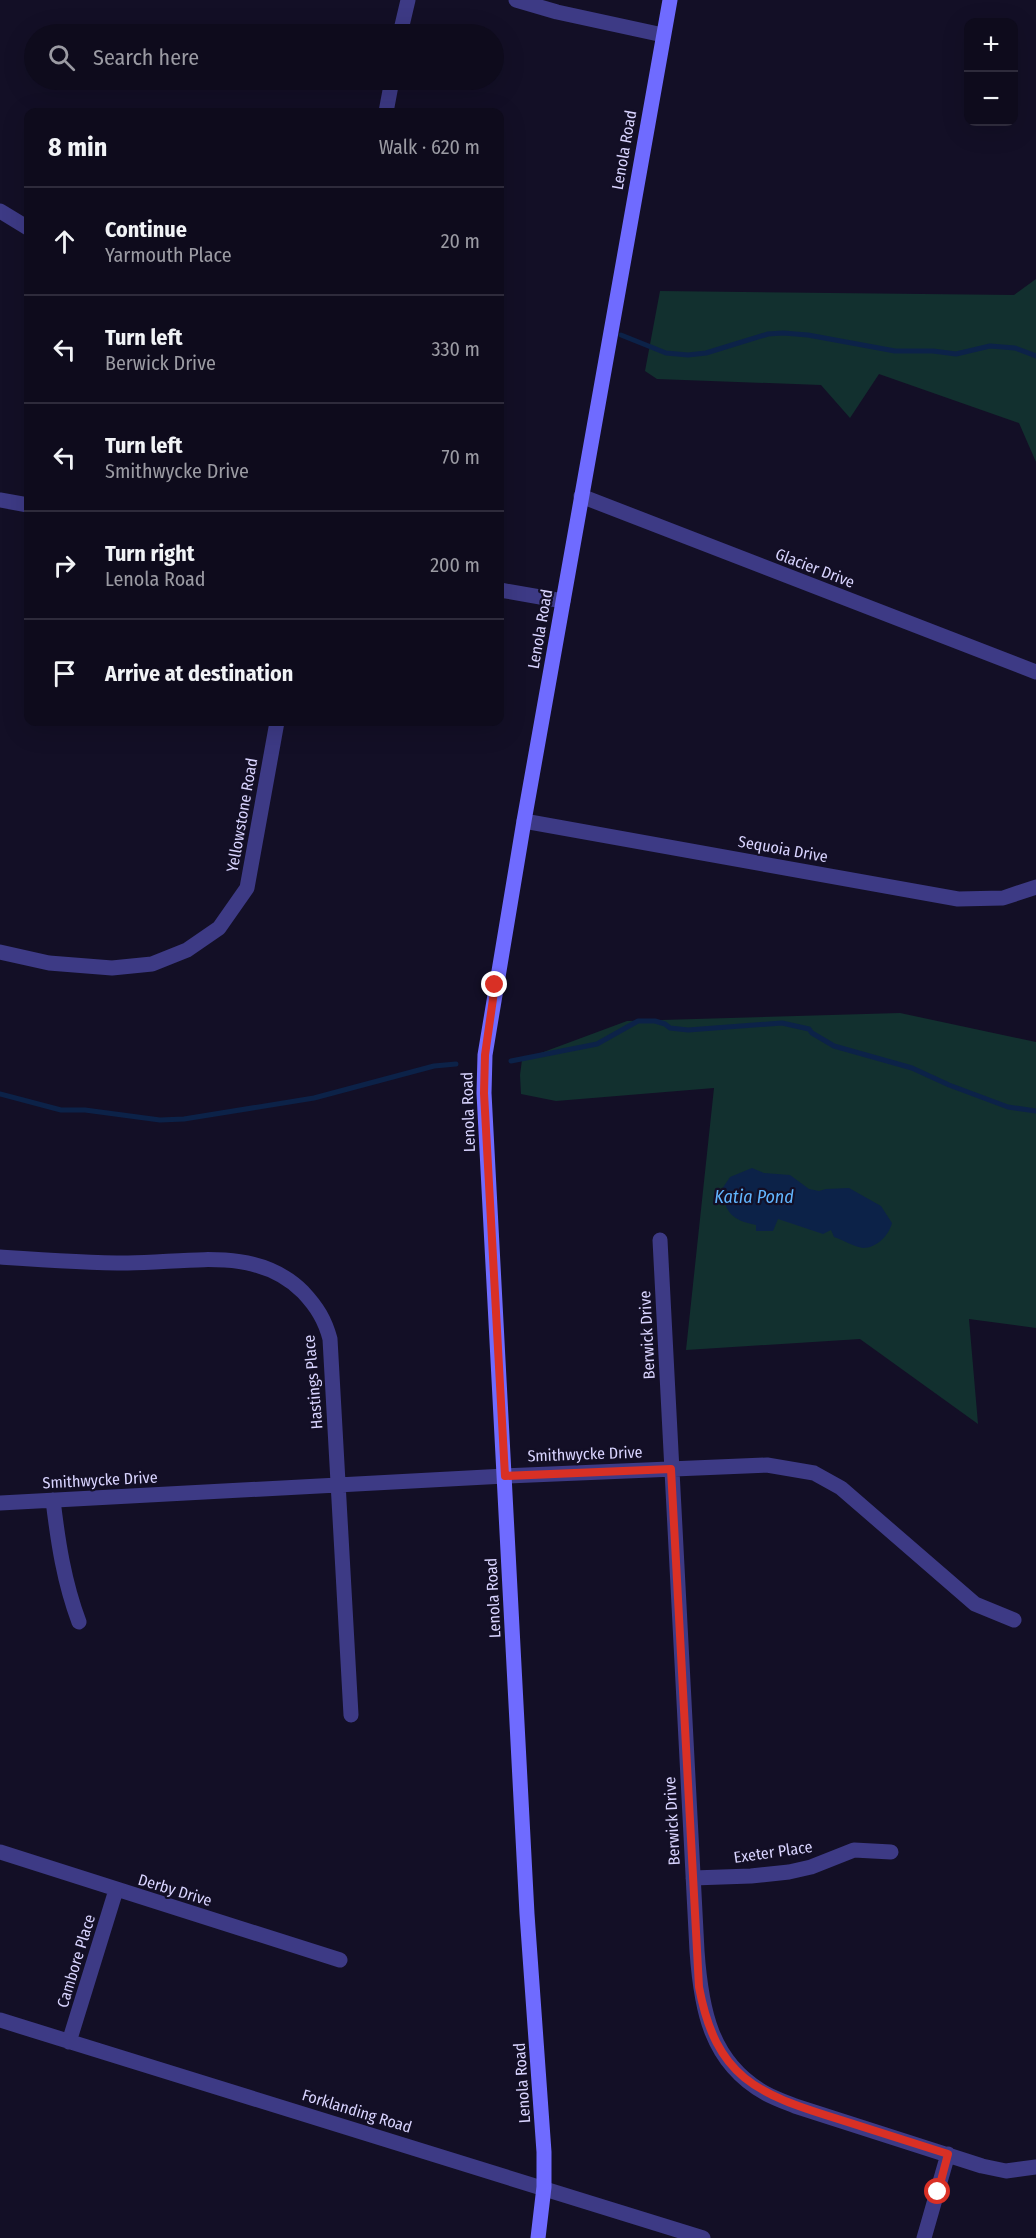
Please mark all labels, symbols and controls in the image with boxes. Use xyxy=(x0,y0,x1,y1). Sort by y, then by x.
map controls xyxy=(964,18,1018,126)
button: + xyxy=(964,18,1018,72)
search box xyxy=(24,24,504,90)
icon: search xyxy=(45,41,78,74)
text: Search here xyxy=(93,44,199,71)
button: − xyxy=(964,72,1018,126)
street label: Lenola Road xyxy=(608,109,640,191)
text: 8 min xyxy=(48,132,107,163)
text: Walk · 620 m xyxy=(379,135,480,159)
text: Continue xyxy=(105,216,187,243)
icon: ahead xyxy=(48,225,81,258)
text: 20 m xyxy=(441,229,480,253)
text: Yarmouth Place xyxy=(105,243,232,267)
text: Turn left xyxy=(105,324,183,351)
icon: left xyxy=(48,333,81,366)
text: 330 m xyxy=(431,337,480,361)
text: Berwick Drive xyxy=(105,351,216,375)
text: Turn left xyxy=(105,432,183,459)
icon: left xyxy=(48,441,81,474)
text: 70 m xyxy=(442,445,480,469)
text: Smithwycke Drive xyxy=(105,459,249,483)
text: Turn right xyxy=(105,540,194,567)
street label: Glacier Drive xyxy=(773,544,857,592)
icon: right xyxy=(48,549,81,582)
text: 200 m xyxy=(430,553,480,577)
text: Lenola Road xyxy=(105,567,206,591)
street label: Lenola Road xyxy=(524,588,556,670)
icon: arrive xyxy=(48,657,81,690)
text: Arrive at destination xyxy=(105,660,293,687)
street label: Yellowstone Road xyxy=(223,756,261,874)
street label: Sequoia Drive xyxy=(737,832,829,866)
route end xyxy=(481,971,507,997)
street label: Lenola Road xyxy=(457,1071,479,1153)
water label: Katia Pond xyxy=(714,1186,794,1208)
street label: Berwick Drive xyxy=(635,1290,659,1380)
street label: Hastings Place xyxy=(299,1334,327,1430)
street label: Smithwycke Drive xyxy=(527,1442,643,1466)
street label: Smithwycke Drive xyxy=(42,1467,158,1493)
street label: Lenola Road xyxy=(481,1557,505,1639)
street label: Berwick Drive xyxy=(660,1776,684,1866)
street label: Exeter Place xyxy=(732,1837,814,1867)
street label: Derby Drive xyxy=(136,1870,214,1910)
street label: Cambore Place xyxy=(53,1912,99,2010)
street label: Lenola Road xyxy=(510,2042,534,2124)
street label: Forklanding Road xyxy=(300,2085,414,2137)
route start xyxy=(924,2178,950,2204)

